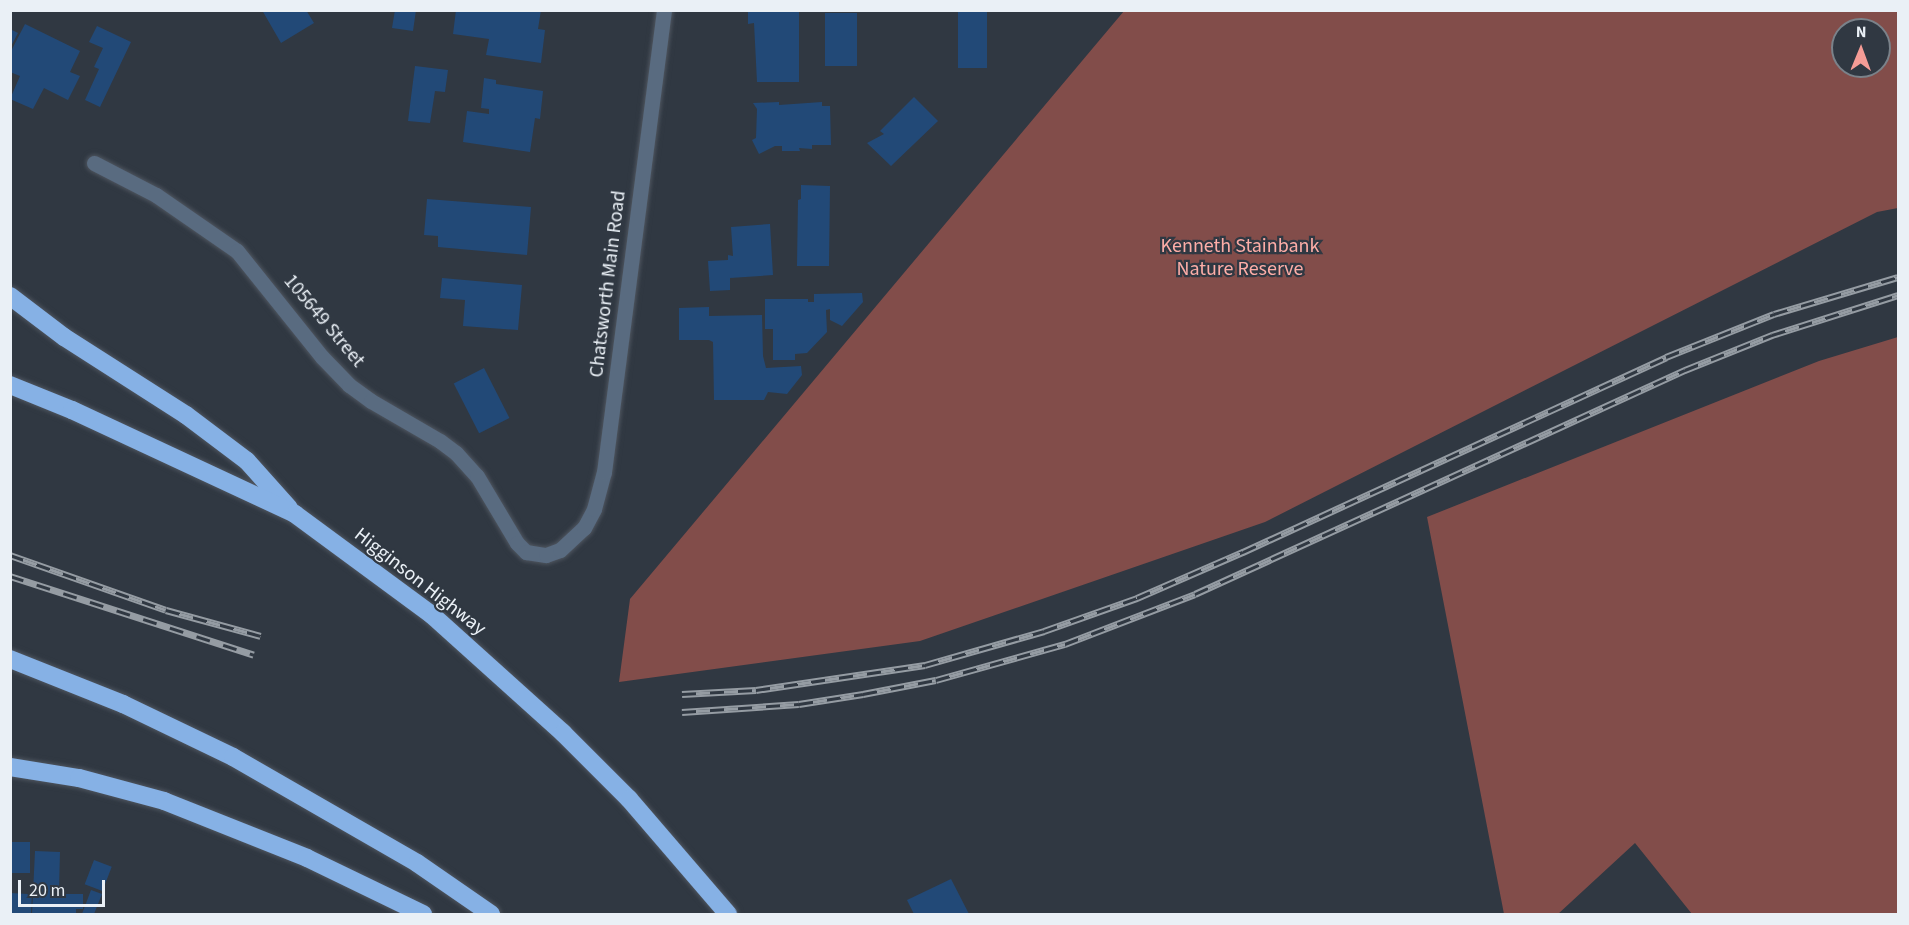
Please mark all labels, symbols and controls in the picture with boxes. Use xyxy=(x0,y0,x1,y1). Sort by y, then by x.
north arrow xyxy=(1831,18,1891,78)
text: N xyxy=(1856,21,1867,43)
street label: Chatsworth Main Road xyxy=(585,189,631,379)
park label: Kenneth Stainbank Nature Reserve xyxy=(1161,234,1319,281)
street label: 105649 Street xyxy=(278,270,370,372)
street label: Higginson Highway xyxy=(349,523,491,641)
scale bar xyxy=(21,868,108,906)
text: 20 m xyxy=(29,878,65,903)

